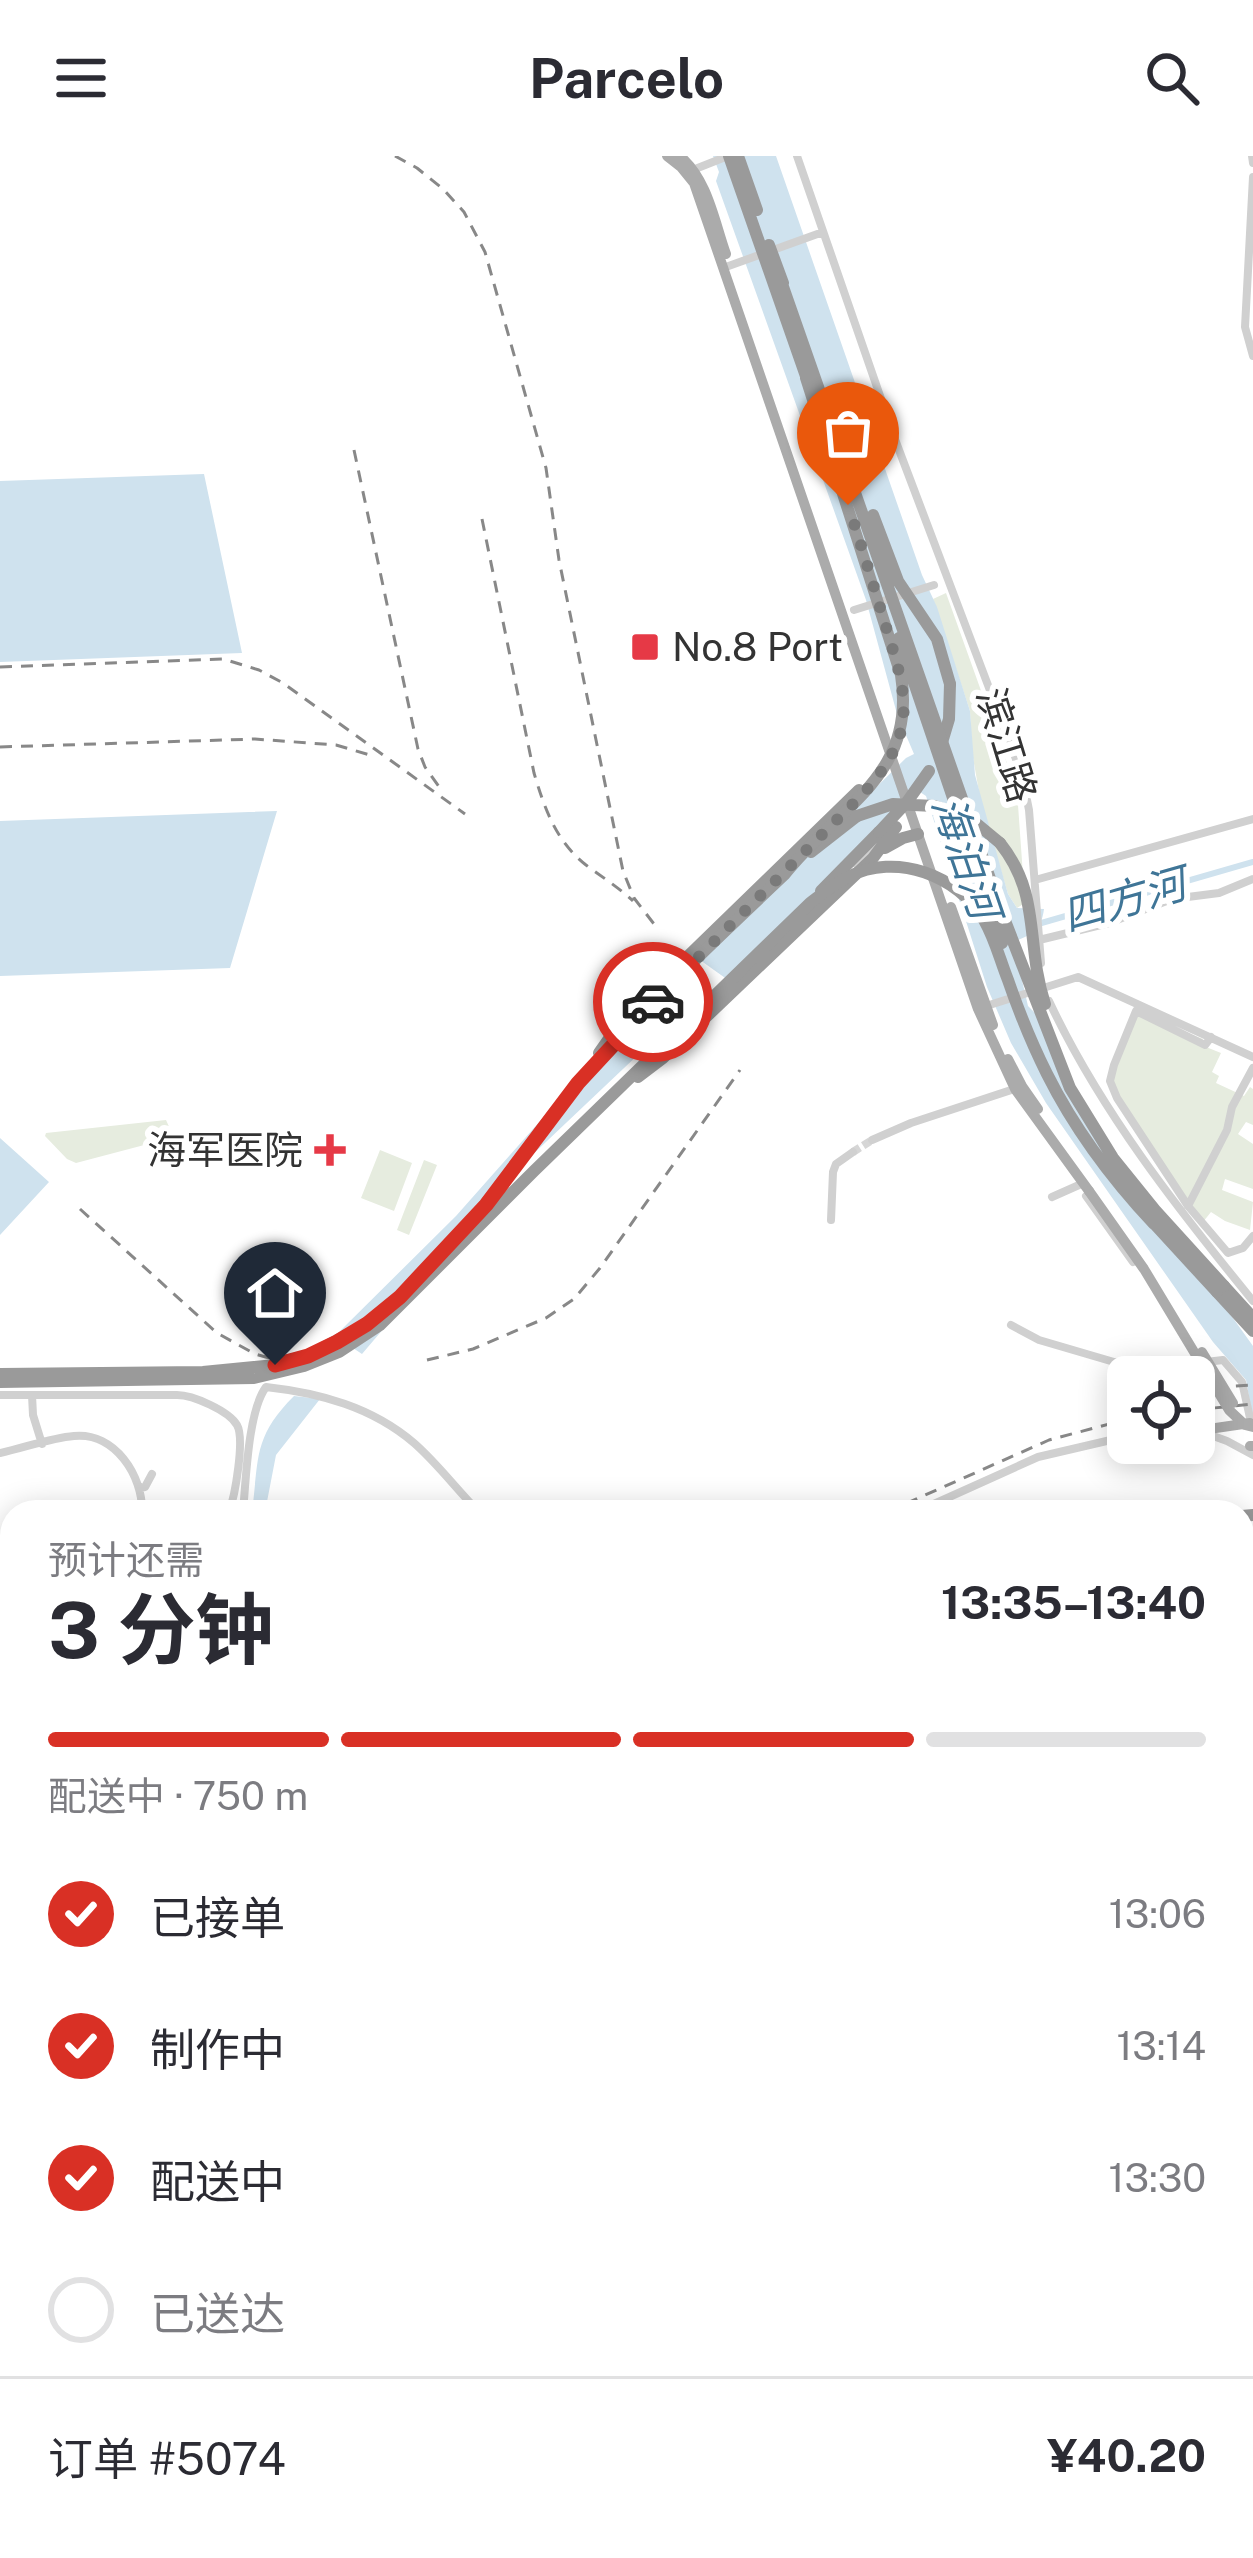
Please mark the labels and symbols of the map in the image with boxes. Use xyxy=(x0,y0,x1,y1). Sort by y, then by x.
pin xyxy=(797,382,899,505)
place label: No.8 Port xyxy=(672,624,843,670)
marker: No.8 Port xyxy=(629,631,661,663)
street label: 滨江路 xyxy=(968,682,1046,808)
water label: 海泊河 xyxy=(923,789,1013,931)
water label: 四方河 xyxy=(1057,856,1198,940)
courier xyxy=(593,942,713,1062)
place label: 海军医院 xyxy=(147,1127,303,1173)
marker: 海军医院 xyxy=(314,1134,346,1166)
pin xyxy=(224,1242,326,1365)

